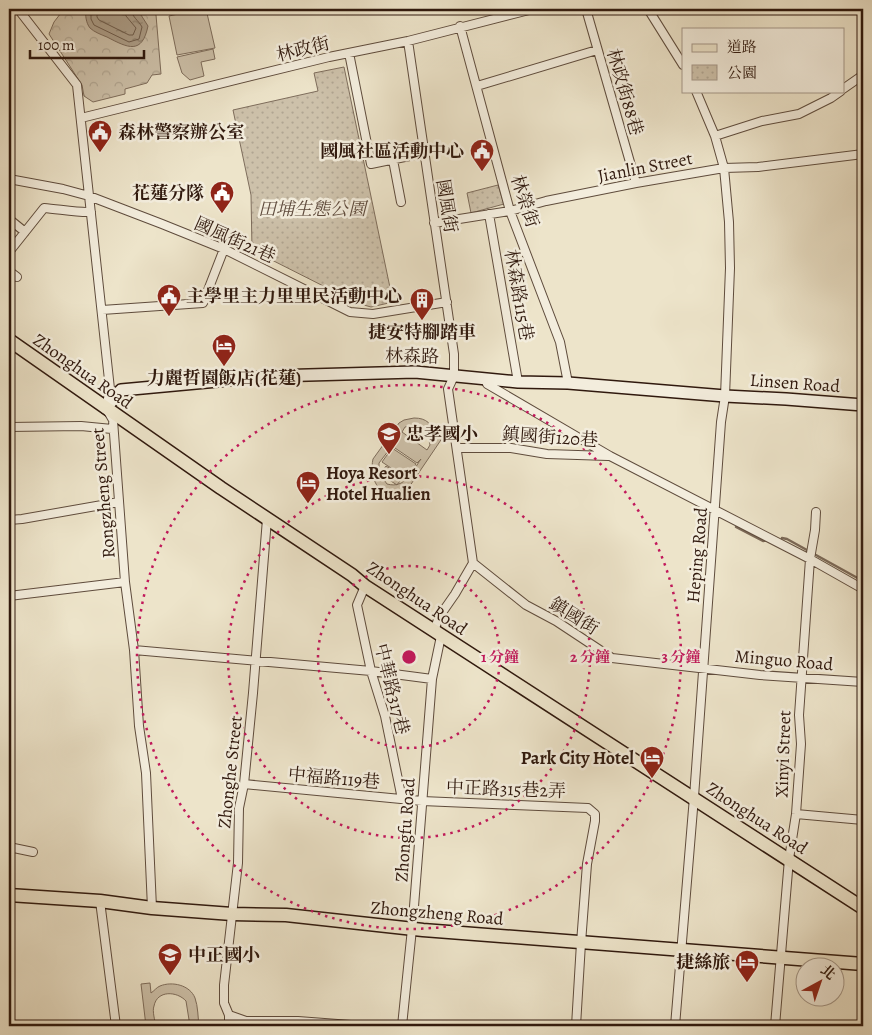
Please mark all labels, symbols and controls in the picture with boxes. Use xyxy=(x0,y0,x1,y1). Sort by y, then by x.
scale bar xyxy=(30,28,144,60)
legend xyxy=(682,28,844,92)
street label: 林政街 xyxy=(274,31,332,67)
text: 100 m xyxy=(38,35,75,55)
text: 道路 xyxy=(727,37,757,57)
street label: 林政街88巷 xyxy=(601,46,649,138)
text: 公園 xyxy=(727,63,757,83)
public building icon: 森林警察辦公室 xyxy=(87,119,113,153)
place label: 森林警察辦公室 xyxy=(118,120,244,144)
public building icon: 國風社區活動中心 xyxy=(469,138,495,172)
place label: 國風社區活動中心 xyxy=(320,139,464,163)
street label: Jianlin Street xyxy=(596,146,694,188)
street label: 林榮街 xyxy=(505,172,545,230)
street label: 國風街 xyxy=(431,177,463,235)
public building icon: 花蓮分隊 xyxy=(209,180,235,214)
place label: 花蓮分隊 xyxy=(132,181,204,205)
park label: 田埔生態公園 xyxy=(258,197,369,221)
street label: 國風街21巷 xyxy=(191,211,279,269)
street label: 林森路115巷 xyxy=(499,248,539,342)
public building icon: 主學里主力里里民活動中心 xyxy=(156,283,182,317)
place label: 主學里主力里里民活動中心 xyxy=(186,284,402,308)
building icon: 捷安特腳踏車 xyxy=(409,287,435,321)
place label: 捷安特腳踏車 xyxy=(368,320,476,344)
street label: Zhonghua Road xyxy=(28,328,138,414)
hotel icon: 力麗哲園飯店(花蓮) xyxy=(211,333,237,367)
street label: 林森路 xyxy=(385,344,439,368)
place label: 力麗哲園飯店(花蓮) xyxy=(147,366,301,390)
street label: Linsen Road xyxy=(749,368,841,398)
school or university icon: 忠孝國小 xyxy=(376,421,402,455)
place label: 忠孝國小 xyxy=(406,422,478,446)
street label: 鎮國街120巷 xyxy=(501,422,599,452)
street label: Rongzheng Street xyxy=(85,427,121,559)
place label: Hoya Resort Hotel Hualien xyxy=(326,461,431,506)
hotel icon: Hoya Resort Hotel Hualien xyxy=(295,470,321,504)
street label: Heping Road xyxy=(681,506,713,604)
street label: Zhonghua Road xyxy=(362,555,472,641)
street label: 鎮國街 xyxy=(545,592,603,640)
street label: 中華路317巷 xyxy=(369,641,415,737)
street label: Minguo Road xyxy=(734,644,835,676)
text: 1 分鐘 xyxy=(481,647,519,667)
text: 2 分鐘 xyxy=(570,647,610,667)
text: 3 分鐘 xyxy=(661,647,701,667)
centre of rings xyxy=(400,648,418,666)
street label: Xinyi Street xyxy=(769,710,797,798)
street label: Zhonghe Street xyxy=(212,714,248,830)
hotel icon: Park City Hotel xyxy=(639,745,665,779)
place label: Park City Hotel xyxy=(521,746,634,770)
street label: 中福路119巷 xyxy=(287,762,381,794)
street label: 中正路315巷2弄 xyxy=(446,775,566,803)
street label: Zhonghua Road xyxy=(702,776,813,860)
street label: Zhongfu Road xyxy=(389,777,421,883)
street label: Zhongzheng Road xyxy=(369,895,505,931)
school or university icon: 中正國小 xyxy=(157,942,183,976)
place label: 中正國小 xyxy=(188,943,260,967)
hotel icon: 捷絲旅 xyxy=(734,949,760,983)
place label: 捷絲旅 xyxy=(676,950,730,974)
north arrow xyxy=(794,958,844,1008)
text: 北 xyxy=(817,961,840,984)

